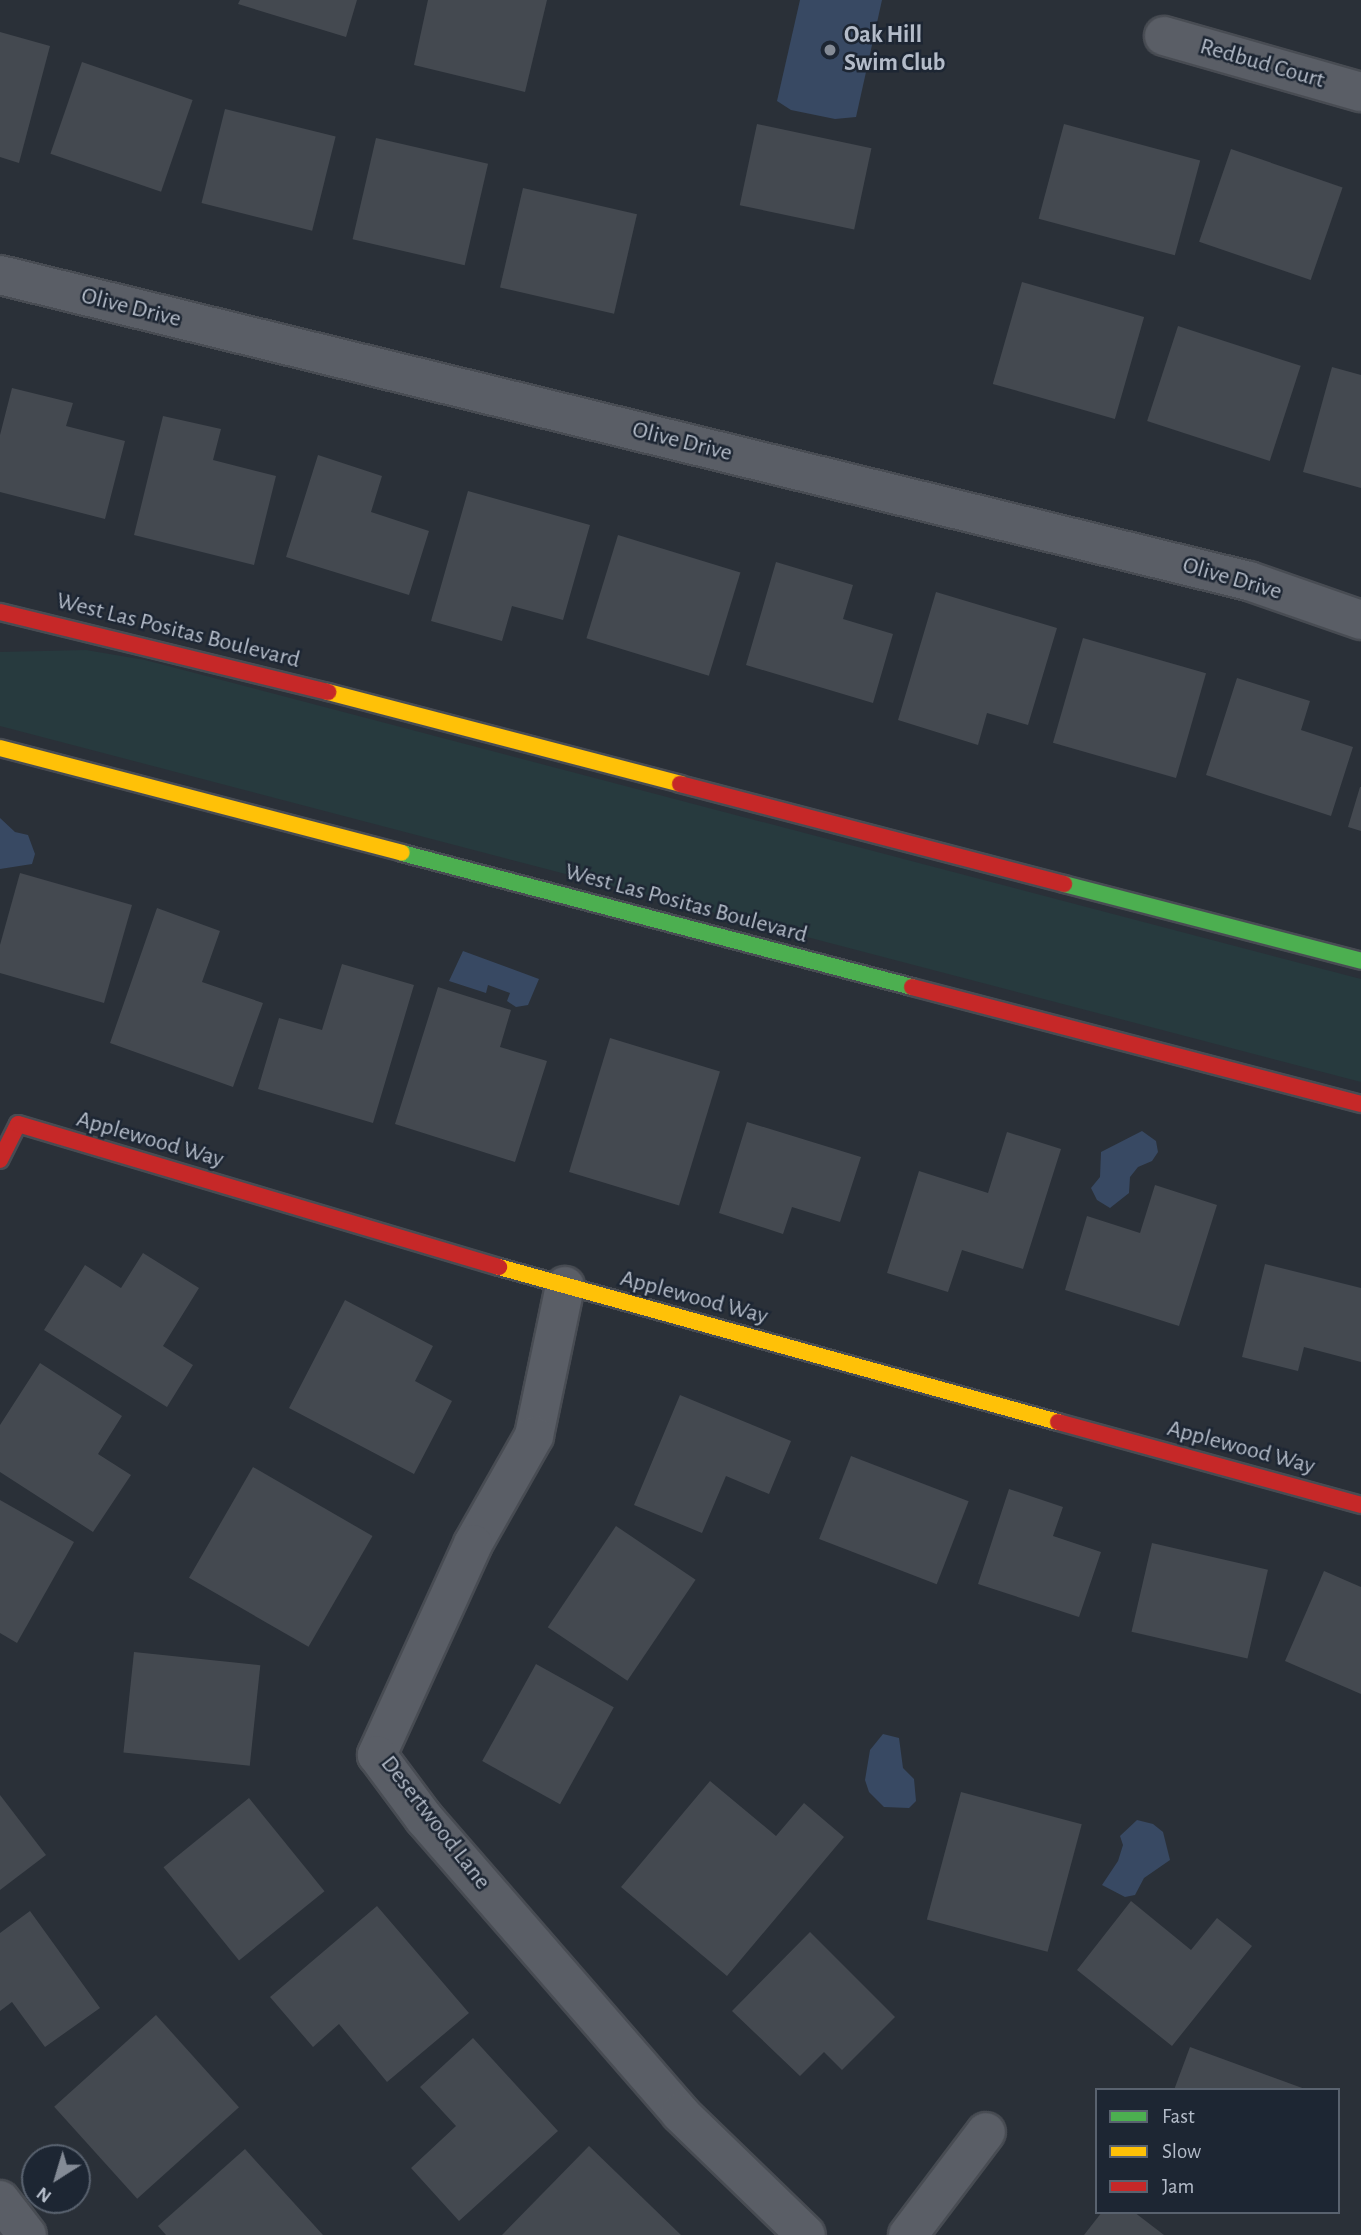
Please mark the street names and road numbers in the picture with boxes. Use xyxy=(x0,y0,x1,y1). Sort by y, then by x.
street label: Redbud Court xyxy=(1196,33,1328,95)
street label: Olive Drive xyxy=(78,282,184,334)
street label: Olive Drive xyxy=(629,416,735,468)
street label: Olive Drive xyxy=(1179,551,1285,607)
street label: West Las Positas Boulevard xyxy=(53,587,303,675)
street label: West Las Positas Boulevard xyxy=(562,858,810,950)
street label: Applewood Way xyxy=(73,1105,227,1175)
street label: Applewood Way xyxy=(617,1264,771,1332)
street label: Applewood Way xyxy=(1164,1414,1318,1482)
street label: Desertwood Lane xyxy=(374,1750,496,1896)

